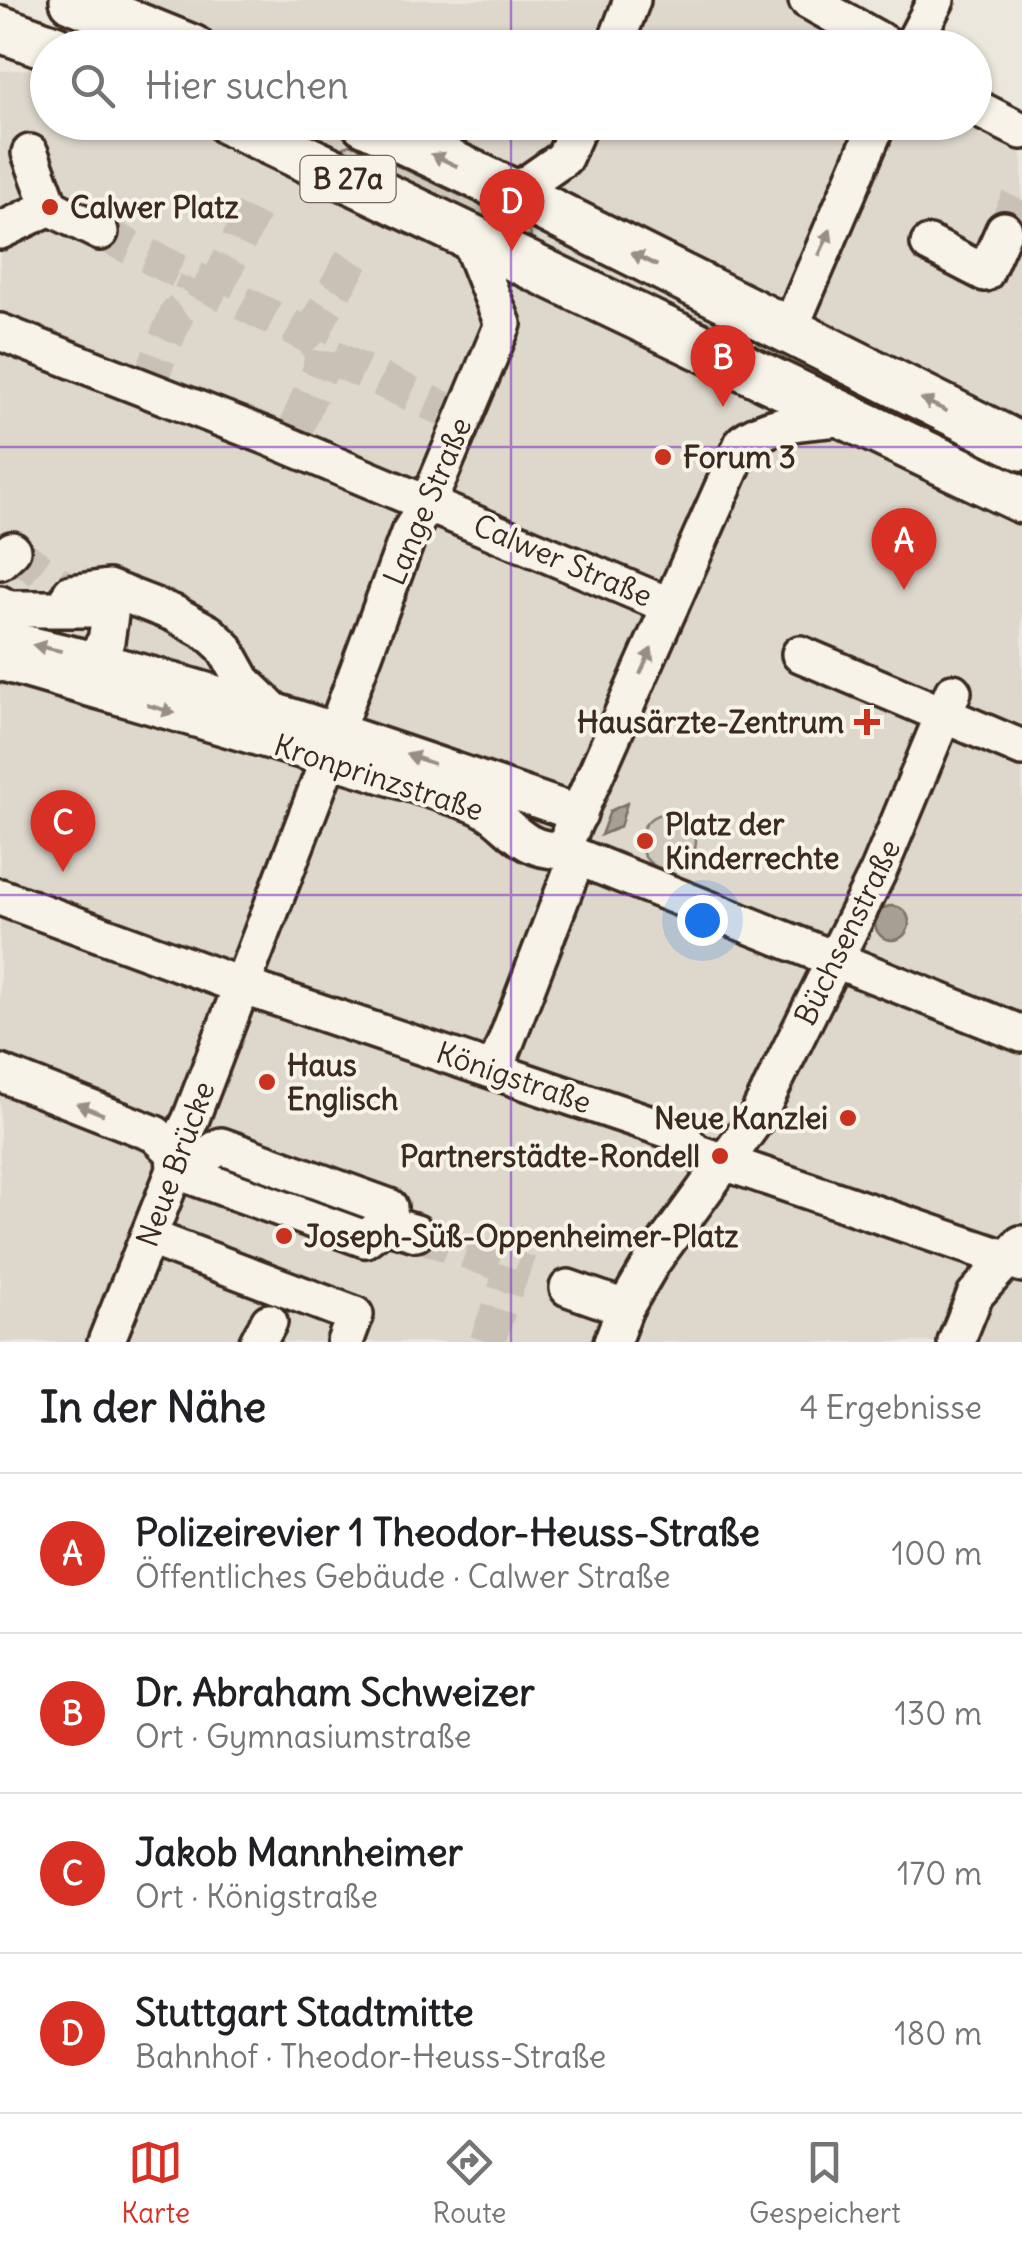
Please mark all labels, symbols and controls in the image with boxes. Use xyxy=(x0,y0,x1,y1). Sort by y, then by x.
search box xyxy=(30,30,992,140)
icon: search xyxy=(65,58,120,113)
text: Hier suchen xyxy=(145,62,349,109)
one-way arrow xyxy=(429,152,458,169)
road number: B 27a xyxy=(300,156,396,202)
pin: D xyxy=(480,168,544,251)
place label: Calwer Platz xyxy=(70,188,239,226)
marker: Calwer Platz xyxy=(39,196,61,218)
one-way arrow xyxy=(817,227,833,257)
one-way arrow xyxy=(629,251,658,268)
pin: B xyxy=(690,324,756,407)
one-way arrow xyxy=(919,396,948,413)
street label: Lange Straße xyxy=(375,411,479,591)
place label: Forum 3 xyxy=(683,438,796,476)
marker: Forum 3 xyxy=(652,446,674,468)
street label: Calwer Straße xyxy=(468,505,658,615)
pin: A xyxy=(872,508,936,590)
one-way arrow xyxy=(31,639,62,655)
one-way arrow xyxy=(638,646,654,676)
one-way arrow xyxy=(146,702,177,717)
place label: Hausärzte-Zentrum xyxy=(577,703,844,741)
marker: Hausärzte-Zentrum xyxy=(854,709,880,735)
street label: Kronprinzstraße xyxy=(270,725,488,829)
one-way arrow xyxy=(405,751,435,766)
pin: C xyxy=(30,790,96,872)
place label: Platz der Kinderrechte xyxy=(665,805,839,877)
marker: Platz der Kinderrechte xyxy=(634,830,656,852)
street label: Büchsenstraße xyxy=(786,833,908,1031)
your location xyxy=(677,895,728,946)
street label: Königstraße xyxy=(432,1033,596,1121)
place label: Haus Englisch xyxy=(287,1046,398,1118)
marker: Haus Englisch xyxy=(256,1071,278,1093)
street label: Neue Brücke xyxy=(128,1076,222,1252)
place label: Neue Kanzlei xyxy=(654,1099,828,1137)
one-way arrow xyxy=(74,1100,104,1116)
marker: Neue Kanzlei xyxy=(837,1107,859,1129)
place label: Partnerstädte-Rondell xyxy=(400,1137,700,1175)
marker: Partnerstädte-Rondell xyxy=(709,1145,731,1167)
place label: Joseph-Süß-Oppenheimer-Platz xyxy=(304,1217,739,1255)
marker: Joseph-Süß-Oppenheimer-Platz xyxy=(273,1225,295,1247)
text: In der Nähe xyxy=(40,1381,266,1433)
text: 4 Ergebnisse xyxy=(800,1387,982,1428)
text: Polizeirevier 1 Theodor-Heuss-Straße xyxy=(135,1509,760,1556)
text: A xyxy=(62,1533,83,1574)
text: 100 m xyxy=(892,1533,982,1574)
text: Öffentliches Gebäude · Calwer Straße xyxy=(135,1556,671,1597)
text: Dr. Abraham Schweizer xyxy=(135,1669,535,1716)
text: B xyxy=(62,1693,83,1734)
text: 130 m xyxy=(894,1693,982,1734)
text: Ort · Gymnasiumstraße xyxy=(135,1716,472,1757)
text: Jakob Mannheimer xyxy=(135,1829,463,1876)
text: C xyxy=(62,1853,83,1894)
text: 170 m xyxy=(897,1853,982,1894)
text: Ort · Königstraße xyxy=(135,1876,378,1917)
text: Stuttgart Stadtmitte xyxy=(135,1989,474,2036)
text: D xyxy=(61,2013,84,2054)
text: 180 m xyxy=(894,2013,982,2054)
text: Bahnhof · Theodor-Heuss-Straße xyxy=(135,2036,606,2077)
tab: Karte xyxy=(121,2135,190,2231)
tab: Route xyxy=(433,2135,506,2231)
tab: Gespeichert xyxy=(749,2135,901,2231)

